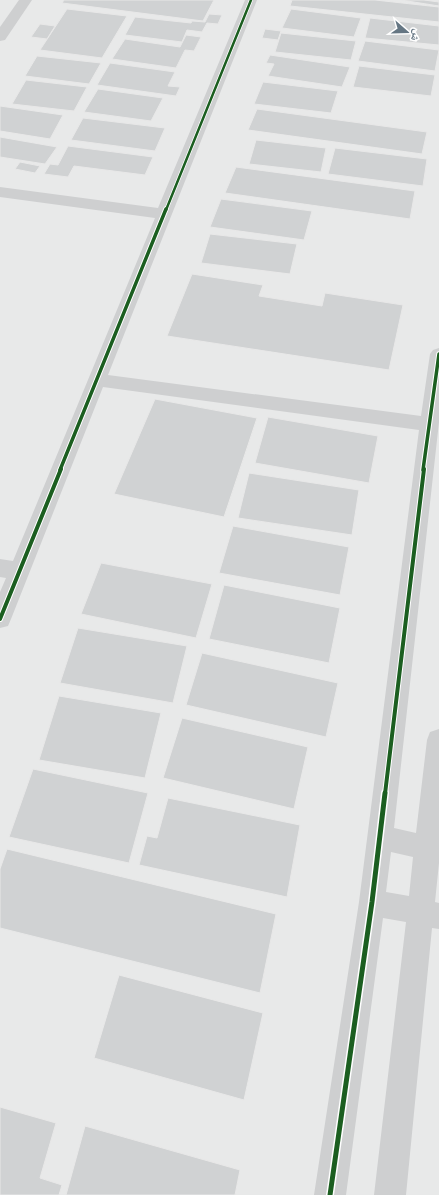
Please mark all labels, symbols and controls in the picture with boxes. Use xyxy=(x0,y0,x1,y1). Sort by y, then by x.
north arrow xyxy=(387,12,427,52)
text: ش xyxy=(407,27,426,44)

